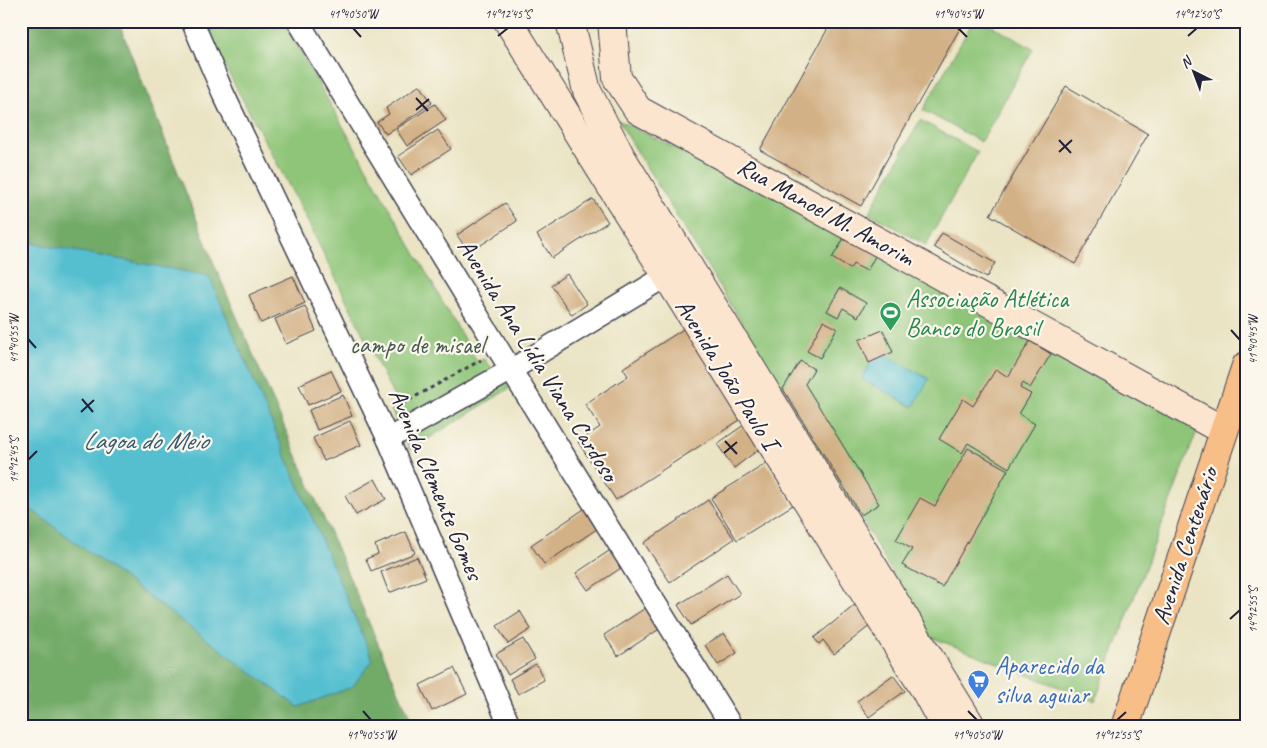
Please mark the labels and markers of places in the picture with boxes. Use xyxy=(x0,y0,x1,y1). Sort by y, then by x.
place label: Associação Atlética Banco do Brasil xyxy=(906,283,1070,344)
sports icon: Associação Atlética Banco do Brasil xyxy=(878,301,902,332)
place label: Aparecido da silva aguiar xyxy=(995,650,1106,711)
supermarket icon: Aparecido da silva aguiar xyxy=(967,668,991,699)

